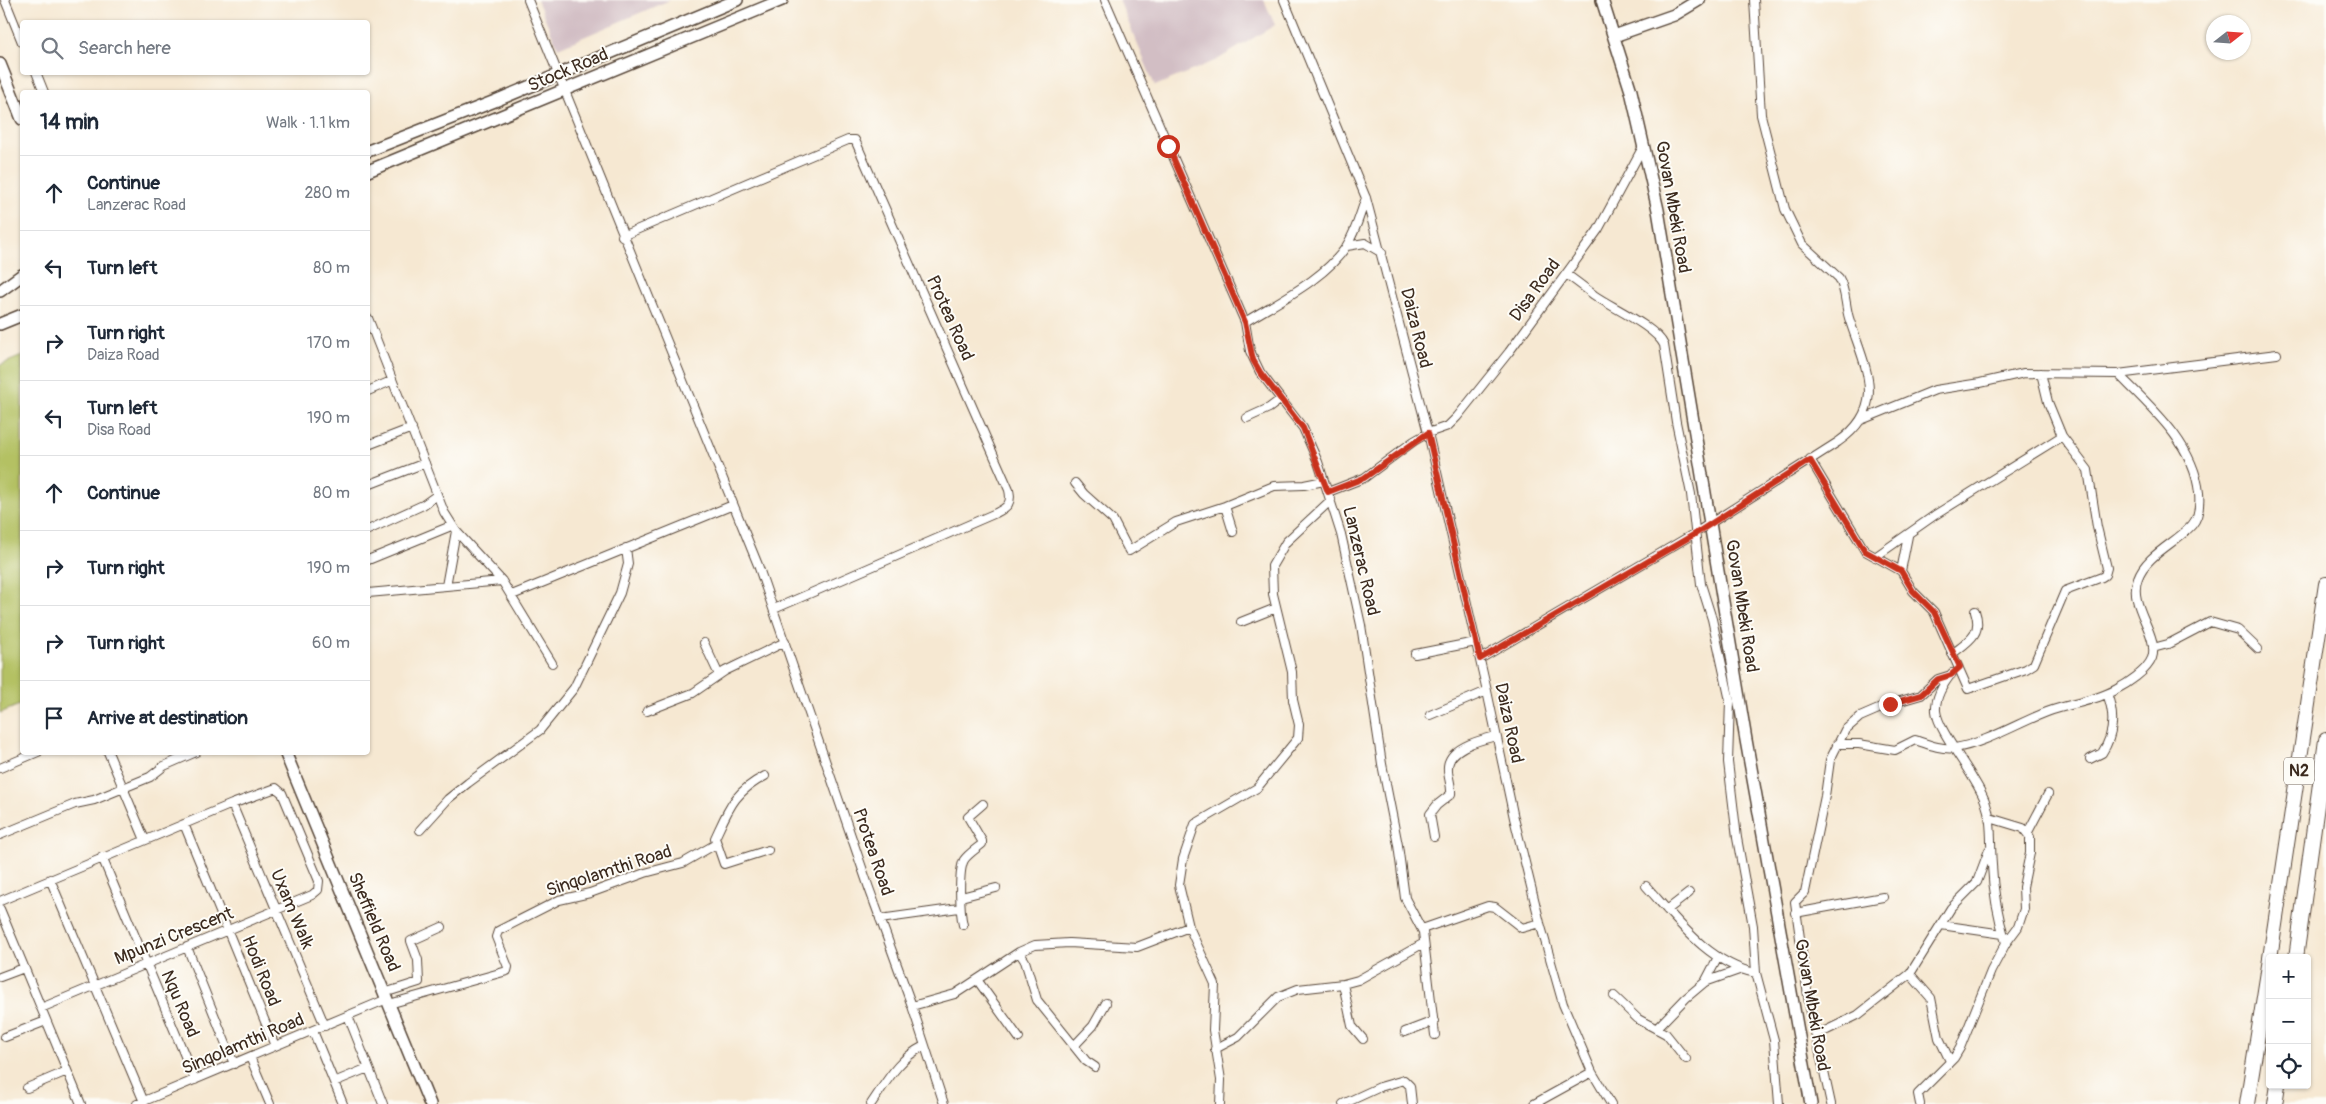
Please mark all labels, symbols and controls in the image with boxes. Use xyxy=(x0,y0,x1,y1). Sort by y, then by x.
north arrow xyxy=(2206,15,2251,60)
search box xyxy=(20,20,370,75)
icon: search xyxy=(38,34,66,62)
text: Search here xyxy=(78,36,171,60)
street label: Stock Road xyxy=(524,43,612,97)
text: 14 min xyxy=(40,109,99,136)
text: Walk · 1.1 km xyxy=(266,113,350,133)
route start xyxy=(1157,135,1180,158)
street label: Govan Mbeki Road xyxy=(1650,139,1696,275)
text: Continue xyxy=(87,171,160,195)
icon: ahead xyxy=(40,179,68,207)
text: 280 m xyxy=(304,183,350,203)
text: Lanzerac Road xyxy=(87,195,186,215)
icon: left xyxy=(40,254,68,282)
street label: Disa Road xyxy=(1505,254,1565,326)
text: Turn left xyxy=(87,256,157,280)
text: 80 m xyxy=(313,258,350,278)
street label: Protea Road xyxy=(921,272,979,364)
street label: Daiza Road xyxy=(1395,286,1437,370)
text: Turn right xyxy=(87,321,165,345)
icon: right xyxy=(40,329,68,357)
text: 170 m xyxy=(307,333,350,353)
text: Daiza Road xyxy=(87,345,160,365)
text: Turn left xyxy=(87,396,157,420)
icon: left xyxy=(40,404,68,432)
text: 190 m xyxy=(307,408,350,428)
text: Disa Road xyxy=(87,420,151,440)
icon: ahead xyxy=(40,479,68,507)
text: Continue xyxy=(87,481,160,505)
text: 80 m xyxy=(313,483,350,503)
street label: Lanzerac Road xyxy=(1337,504,1385,618)
street label: Govan Mbeki Road xyxy=(1720,538,1764,674)
icon: right xyxy=(40,554,68,582)
text: Turn right xyxy=(87,556,165,580)
text: 190 m xyxy=(307,558,350,578)
icon: right xyxy=(40,629,68,657)
text: Turn right xyxy=(87,631,165,655)
text: 60 m xyxy=(312,633,350,653)
street label: Daiza Road xyxy=(1489,681,1529,765)
route end xyxy=(1879,693,1902,716)
icon: arrive xyxy=(40,704,68,732)
text: Arrive at destination xyxy=(87,706,248,730)
road number: N2 xyxy=(2284,758,2314,784)
street label: Protea Road xyxy=(847,805,899,899)
street label: Sinqolamthi Road xyxy=(543,840,675,902)
street label: Uxam Walk xyxy=(265,866,319,953)
street label: Sheffield Road xyxy=(343,869,405,975)
street label: Mpunzi Crescent xyxy=(111,901,238,970)
street label: Hodi Road xyxy=(236,932,286,1010)
street label: Govan Mbeki Road xyxy=(1789,937,1835,1073)
map controls xyxy=(2266,954,2311,1089)
button: + xyxy=(2266,954,2311,999)
street label: Nqu Road xyxy=(156,967,204,1041)
button: − xyxy=(2266,999,2311,1044)
street label: Sinqolamthi Road xyxy=(178,1008,308,1080)
button: locate xyxy=(2266,1044,2311,1089)

